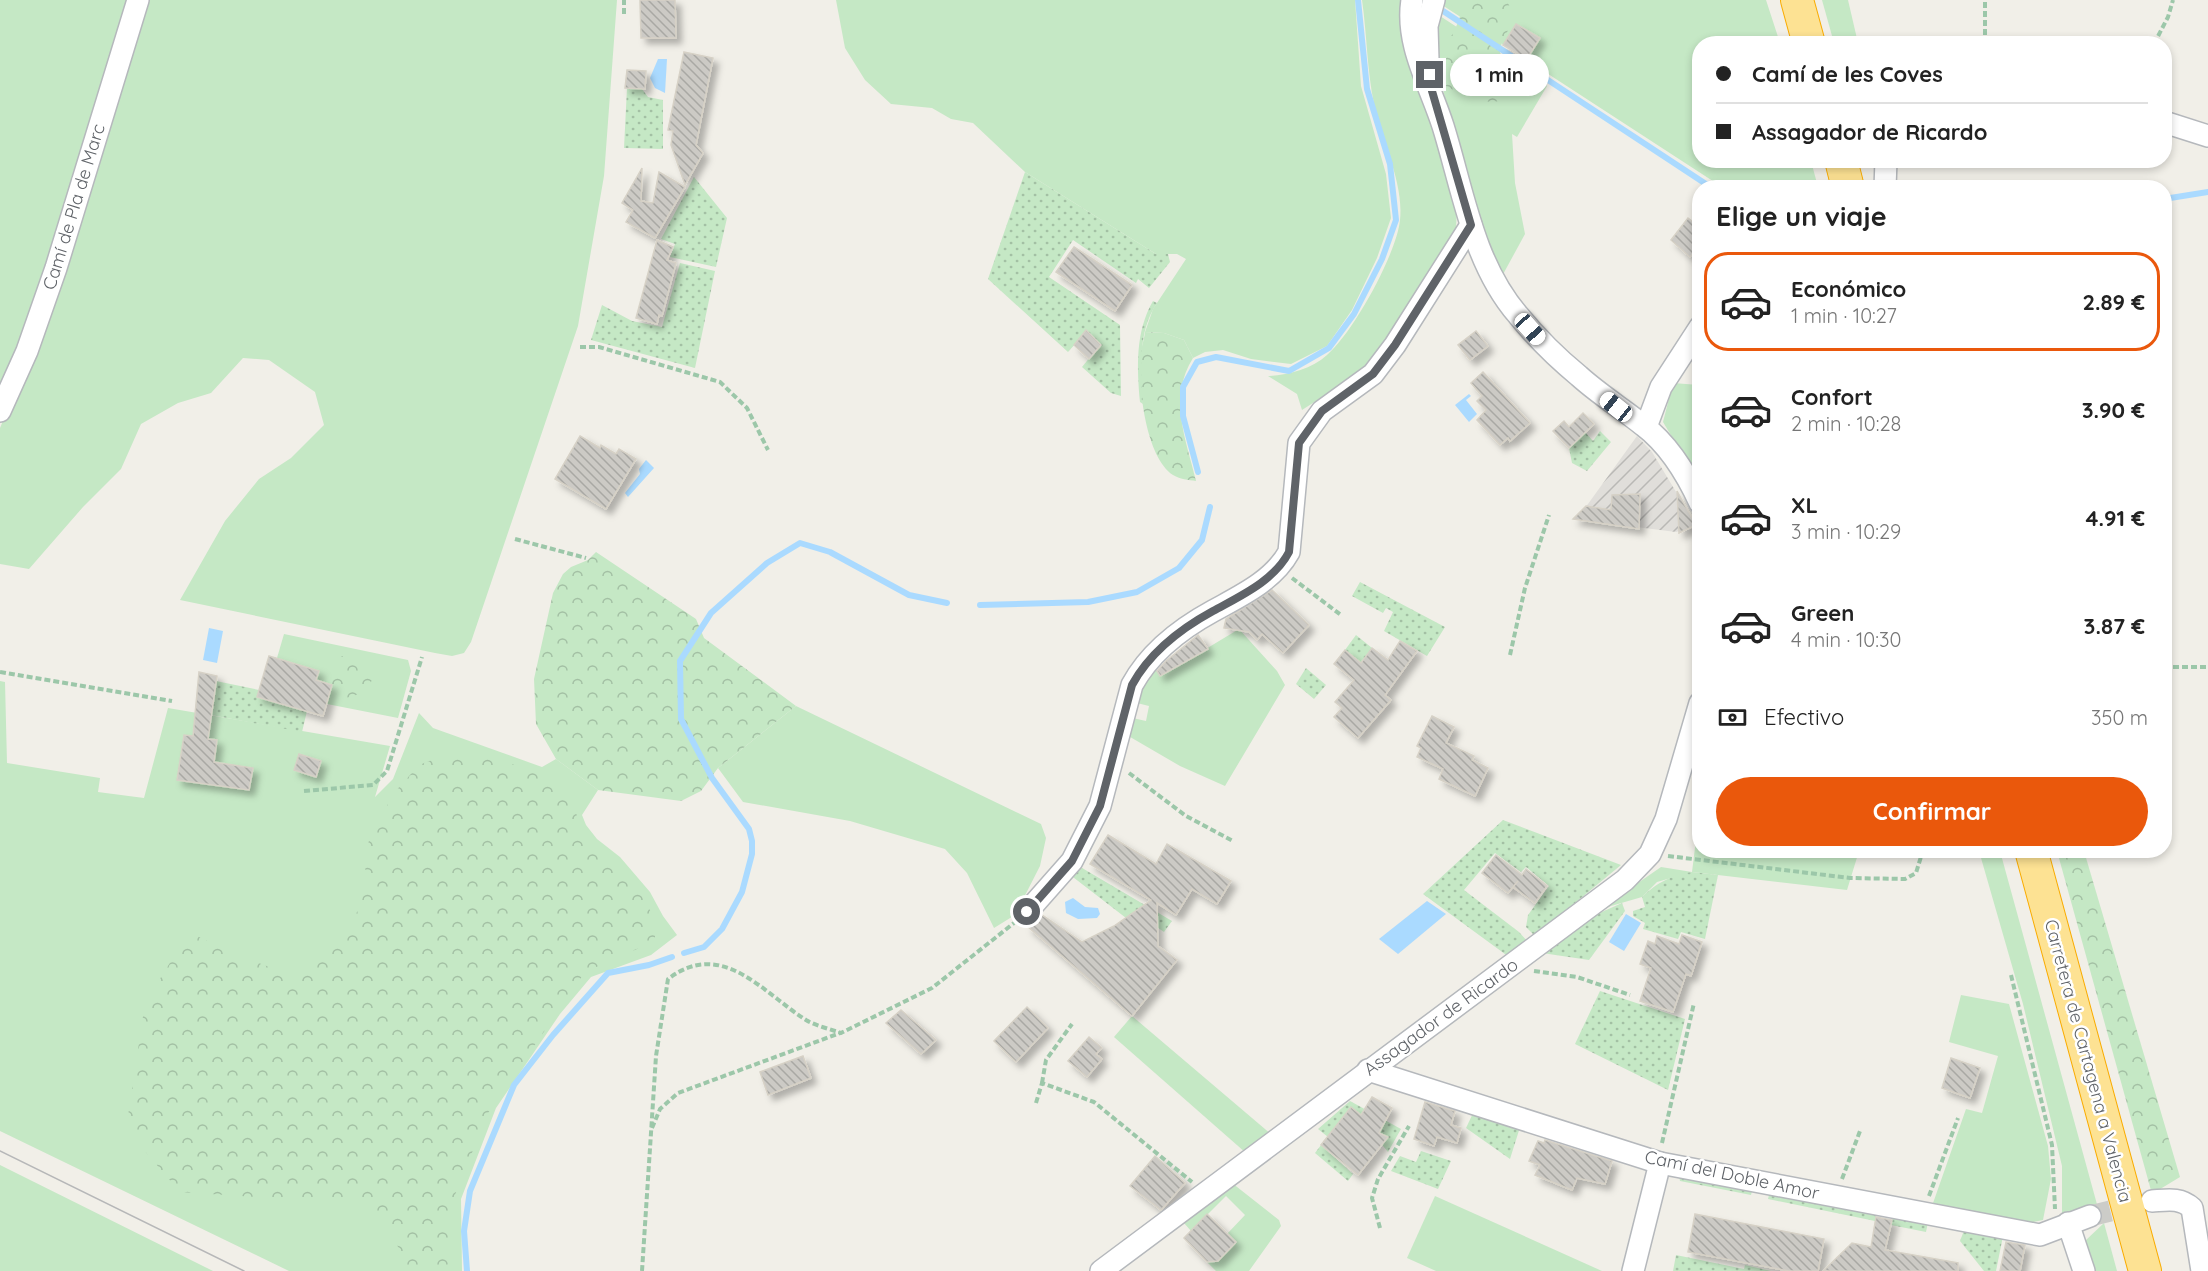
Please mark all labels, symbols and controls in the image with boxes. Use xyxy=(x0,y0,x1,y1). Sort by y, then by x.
callout: 1 min xyxy=(1451,54,1550,96)
text: Camí de les Coves xyxy=(1752,60,1943,88)
route end xyxy=(1416,61,1443,88)
text: 1 min xyxy=(1475,62,1524,87)
text: Assagador de Ricardo xyxy=(1752,118,1987,146)
street label: Camí de Pla de Marc xyxy=(37,121,110,293)
text: Elige un viaje xyxy=(1716,199,1887,233)
icon: car xyxy=(1719,275,1773,329)
text: Económico xyxy=(1791,275,1906,303)
text: 2.89 € xyxy=(2082,288,2145,316)
text: 1 min · 10:27 xyxy=(1791,303,1897,328)
car xyxy=(1511,310,1549,348)
icon: car xyxy=(1719,383,1773,437)
text: Confort xyxy=(1791,383,1873,411)
car xyxy=(1596,389,1636,425)
text: 3.90 € xyxy=(2082,396,2145,424)
text: 2 min · 10:28 xyxy=(1791,411,1901,436)
icon: car xyxy=(1719,491,1773,545)
text: XL xyxy=(1791,491,1818,519)
text: 4.91 € xyxy=(2086,504,2145,532)
text: 3 min · 10:29 xyxy=(1791,519,1901,544)
icon: car xyxy=(1719,599,1773,653)
text: Green xyxy=(1791,599,1854,627)
text: 3.87 € xyxy=(2084,612,2145,640)
text: 4 min · 10:30 xyxy=(1791,627,1901,652)
icon: cash xyxy=(1716,701,1749,734)
text: Efectivo xyxy=(1764,703,1844,731)
text: 350 m xyxy=(2091,705,2148,730)
button: Confirmar xyxy=(1716,777,2148,846)
route start xyxy=(1013,898,1040,925)
street label: Carretera de Cartagena a Valencia xyxy=(2040,917,2137,1205)
street label: Assagador de Ricardo xyxy=(1359,953,1523,1080)
street label: Camí del Doble Amor xyxy=(1643,1145,1821,1204)

